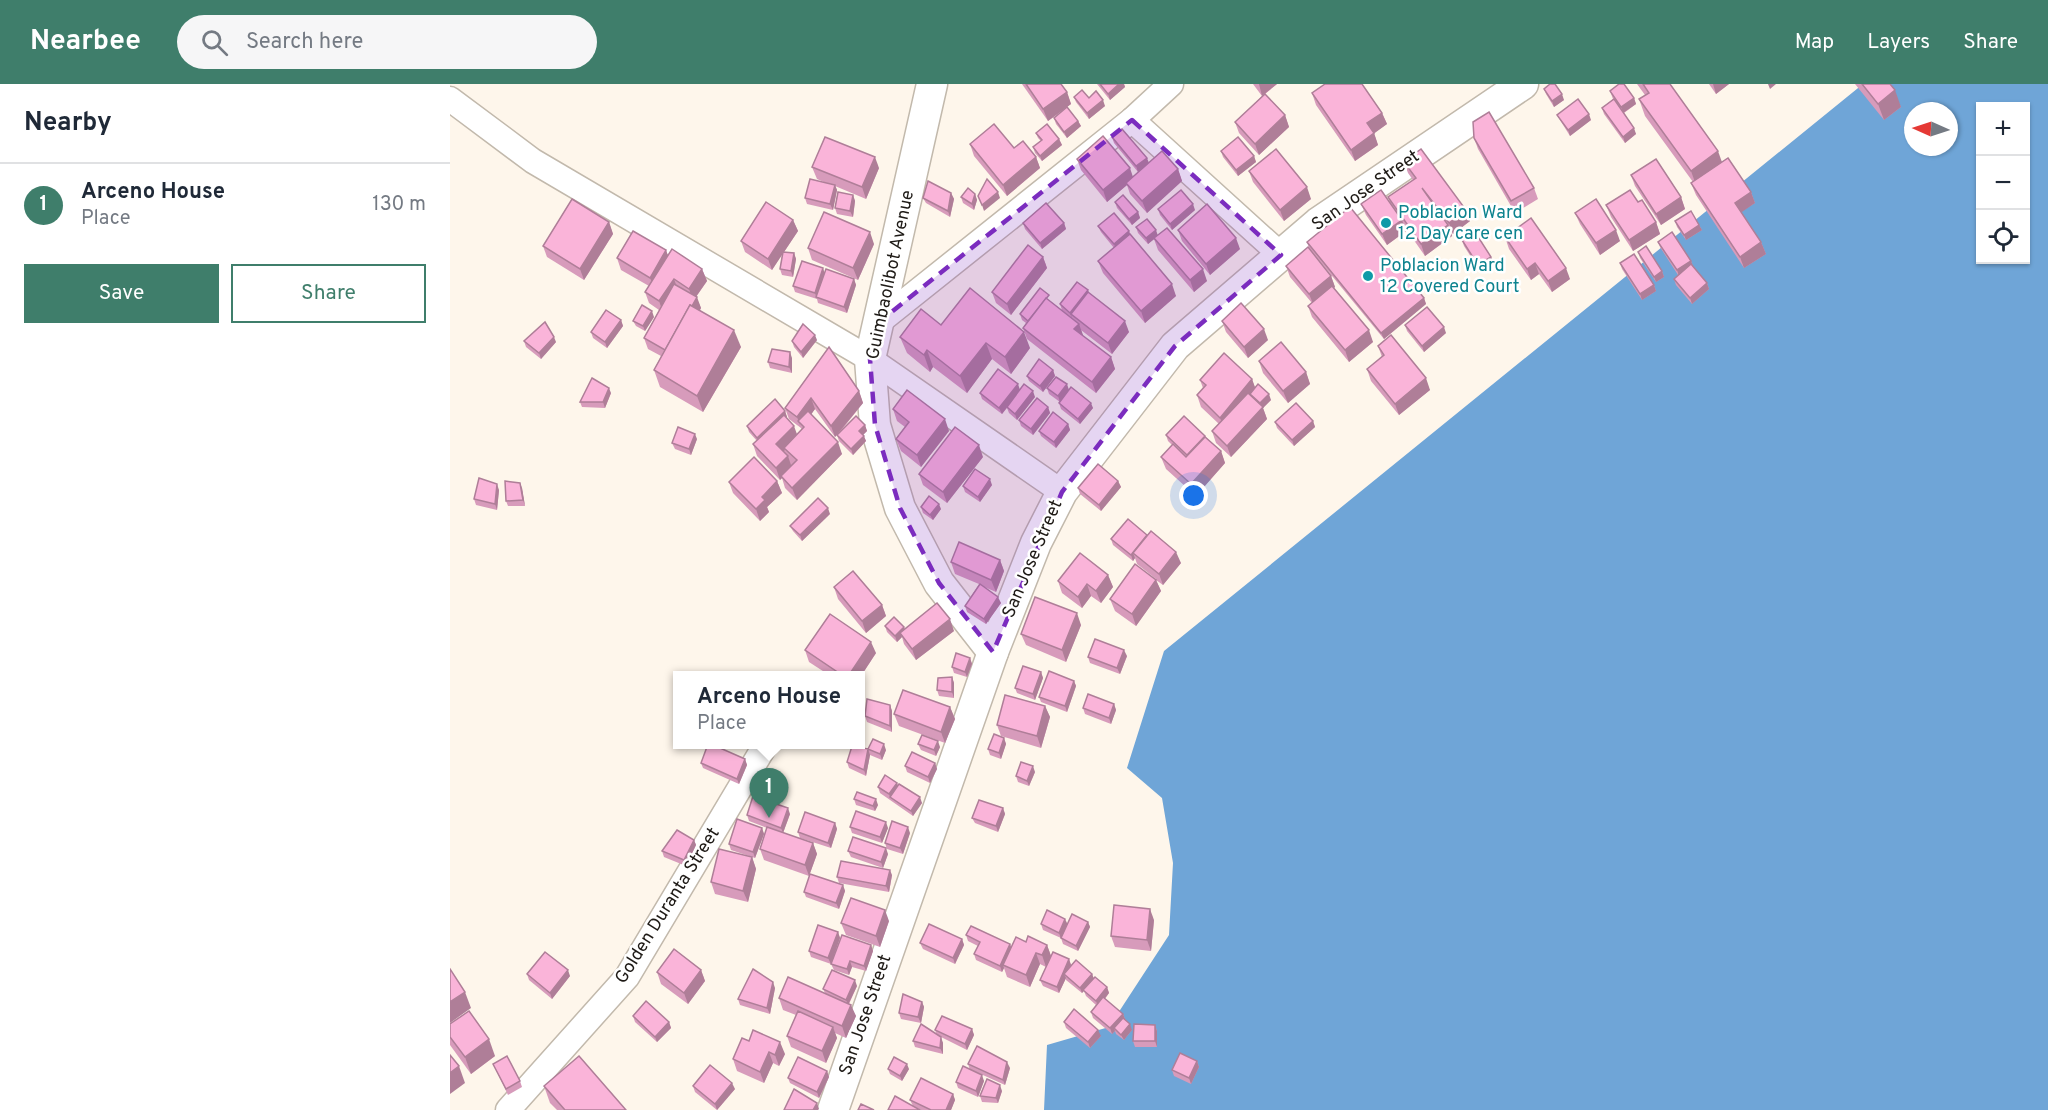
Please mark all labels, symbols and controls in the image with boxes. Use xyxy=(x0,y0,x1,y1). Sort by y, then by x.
search box xyxy=(177,15,597,69)
text: Nearbee xyxy=(30,24,141,60)
icon: search xyxy=(198,26,231,59)
text: Search here xyxy=(246,29,363,56)
text: Map xyxy=(1795,29,1834,56)
text: Layers xyxy=(1867,29,1930,56)
text: Share xyxy=(1963,29,2018,56)
north arrow xyxy=(1904,102,1958,156)
map controls xyxy=(1976,102,2030,264)
button: + xyxy=(1976,102,2030,156)
text: Nearby xyxy=(24,107,112,140)
street label: San Jose Street xyxy=(1308,145,1424,237)
button: − xyxy=(1976,156,2030,210)
text: Arceno House xyxy=(81,179,225,206)
street label: Guimbaolibot Avenue xyxy=(862,188,920,362)
text: 1 xyxy=(40,192,48,218)
text: 130 m xyxy=(372,192,426,218)
place label: Poblacion Ward 12 Day care cen xyxy=(1398,202,1523,246)
text: Place xyxy=(81,206,131,232)
button: locate xyxy=(1976,210,2030,264)
marker: Poblacion Ward 12 Day care cen xyxy=(1379,216,1393,230)
place label: Poblacion Ward 12 Covered Court xyxy=(1380,255,1520,299)
button: Save xyxy=(24,264,219,323)
button: Share xyxy=(231,264,426,323)
marker: Poblacion Ward 12 Covered Court xyxy=(1361,269,1375,283)
your location xyxy=(1179,481,1208,510)
street label: San Jose Street xyxy=(998,496,1068,622)
popup xyxy=(673,671,865,749)
text: Arceno House xyxy=(697,684,841,711)
text: Place xyxy=(697,711,747,737)
pin: 1 xyxy=(750,768,788,818)
street label: Golden Duranta Street xyxy=(611,824,725,988)
street label: San Jose Street xyxy=(835,952,897,1078)

